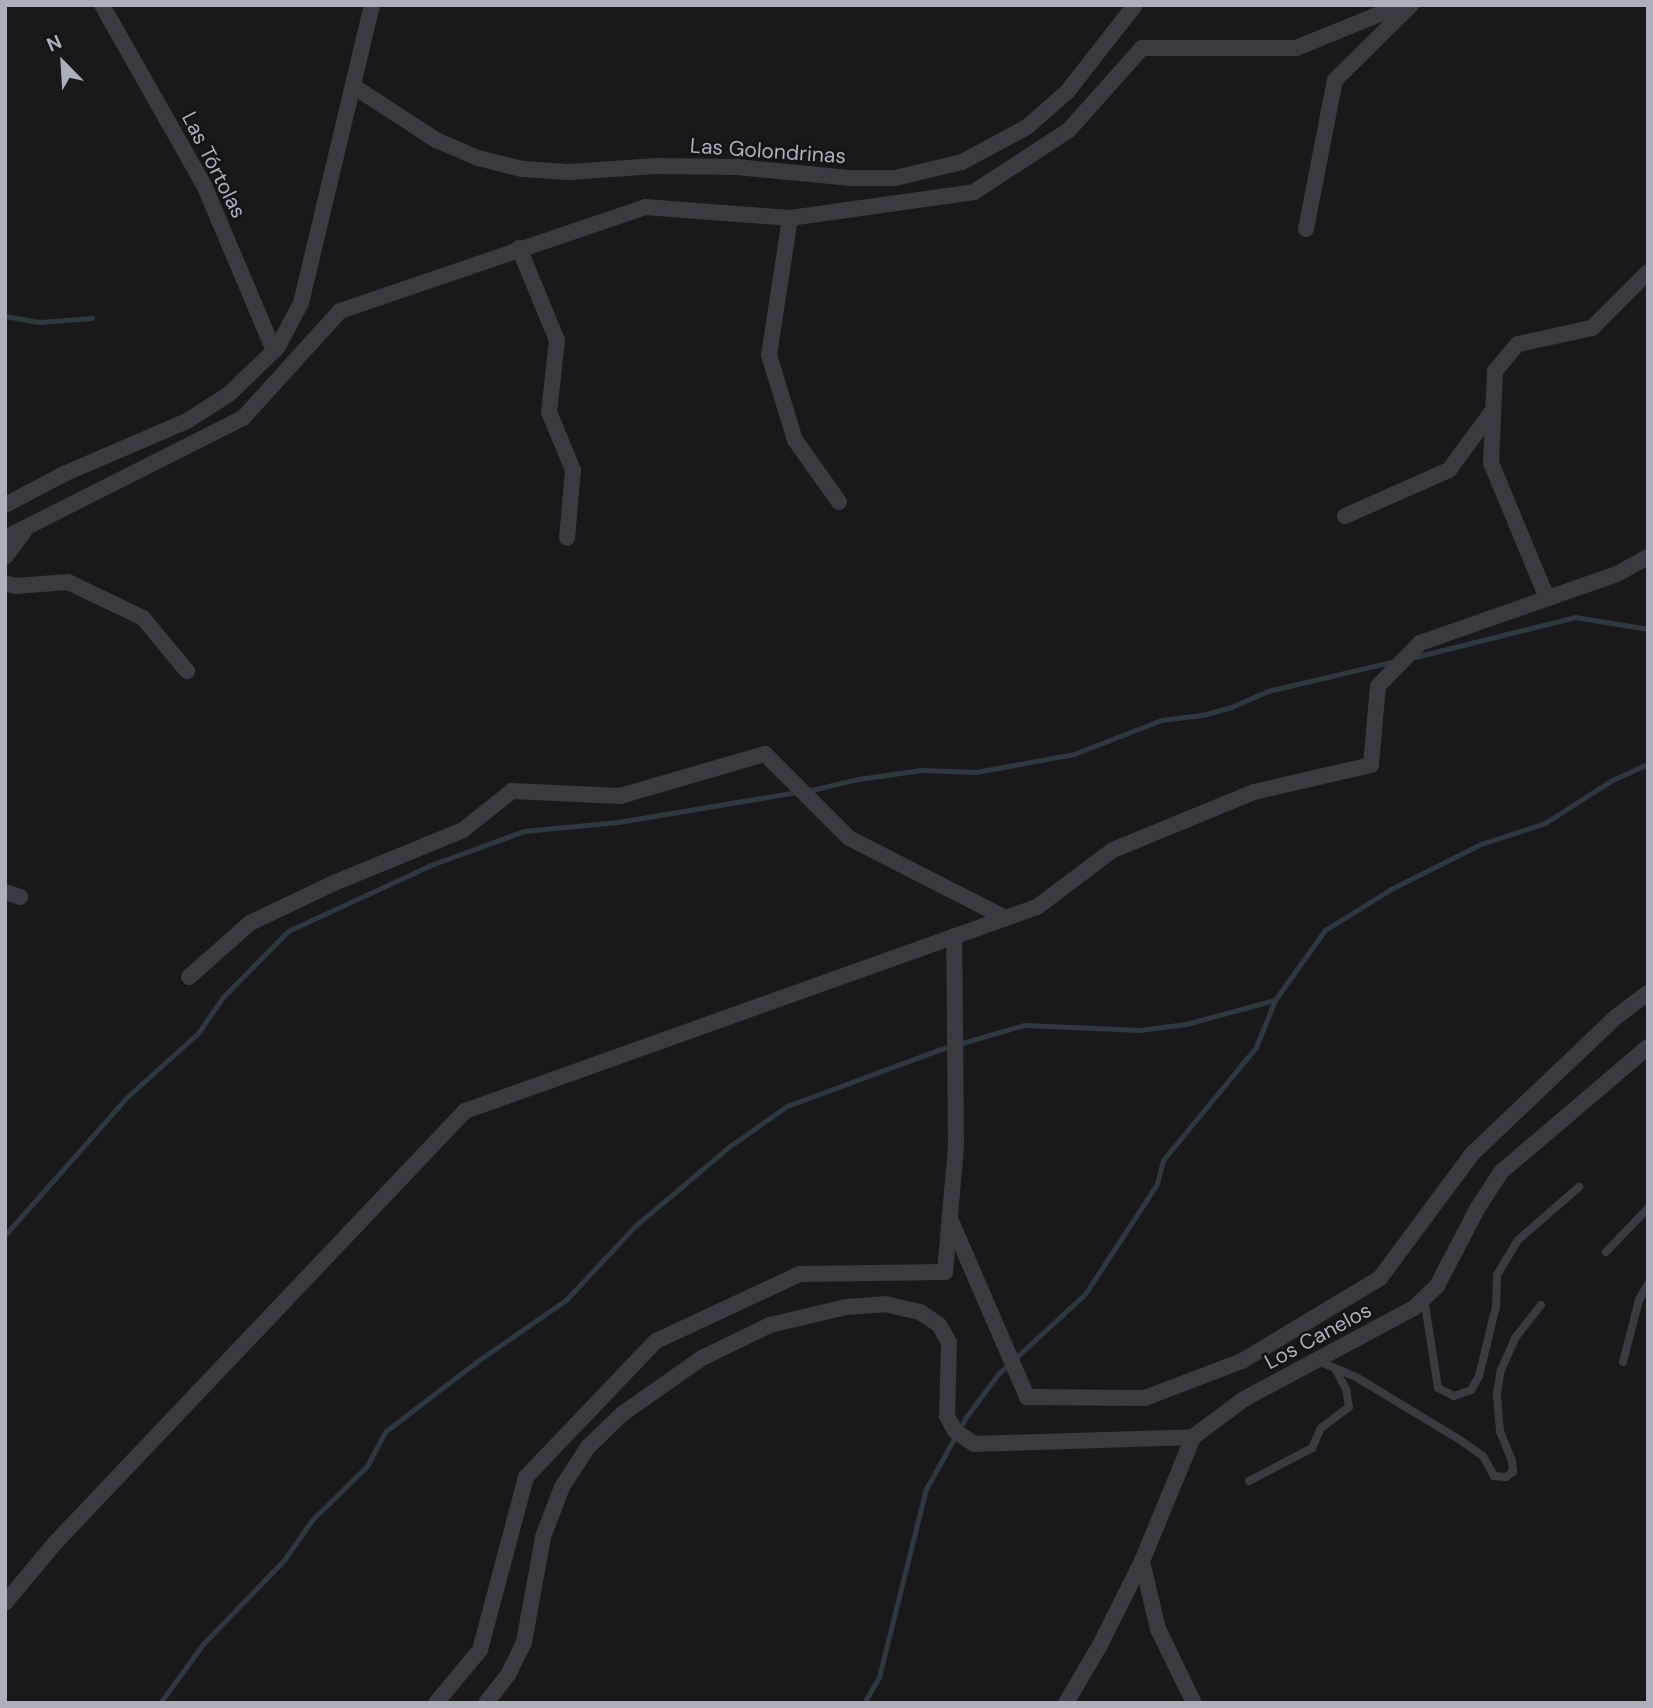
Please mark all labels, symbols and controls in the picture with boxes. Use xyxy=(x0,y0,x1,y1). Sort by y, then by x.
north arrow xyxy=(28,28,98,98)
text: N xyxy=(43,29,66,58)
street label: Las Tórtolas xyxy=(176,108,252,222)
street label: Las Golondrinas xyxy=(689,133,847,169)
street label: Los Canelos xyxy=(1260,1297,1376,1375)

